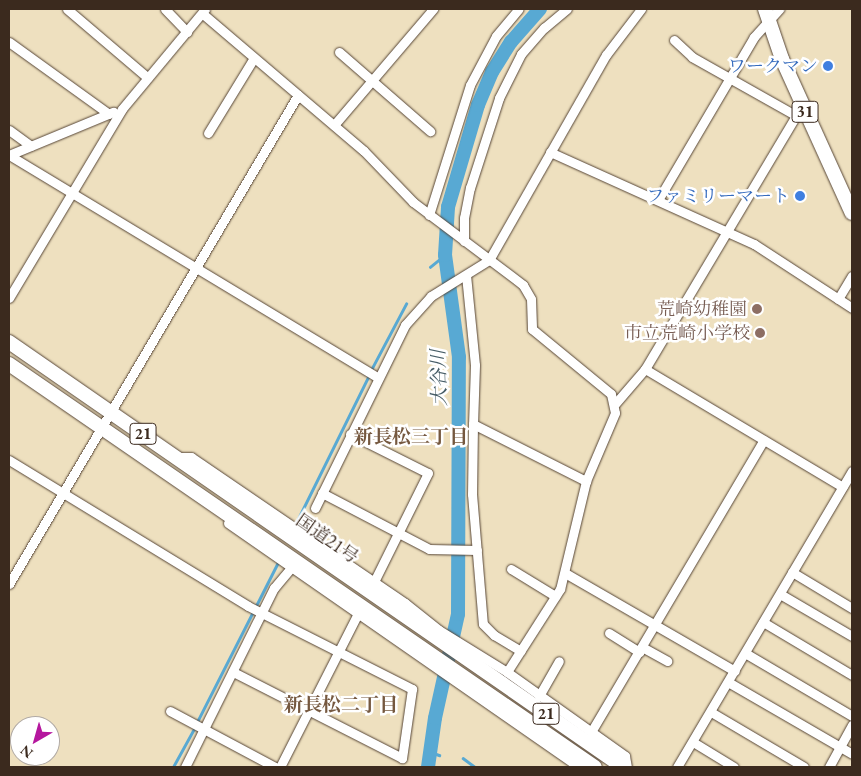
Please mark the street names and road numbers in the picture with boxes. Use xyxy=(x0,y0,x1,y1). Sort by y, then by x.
road number: 31 xyxy=(791,98,819,125)
road number: 21 xyxy=(129,420,157,448)
street label: 国道21号 xyxy=(292,510,362,568)
road number: 21 xyxy=(532,701,560,728)

